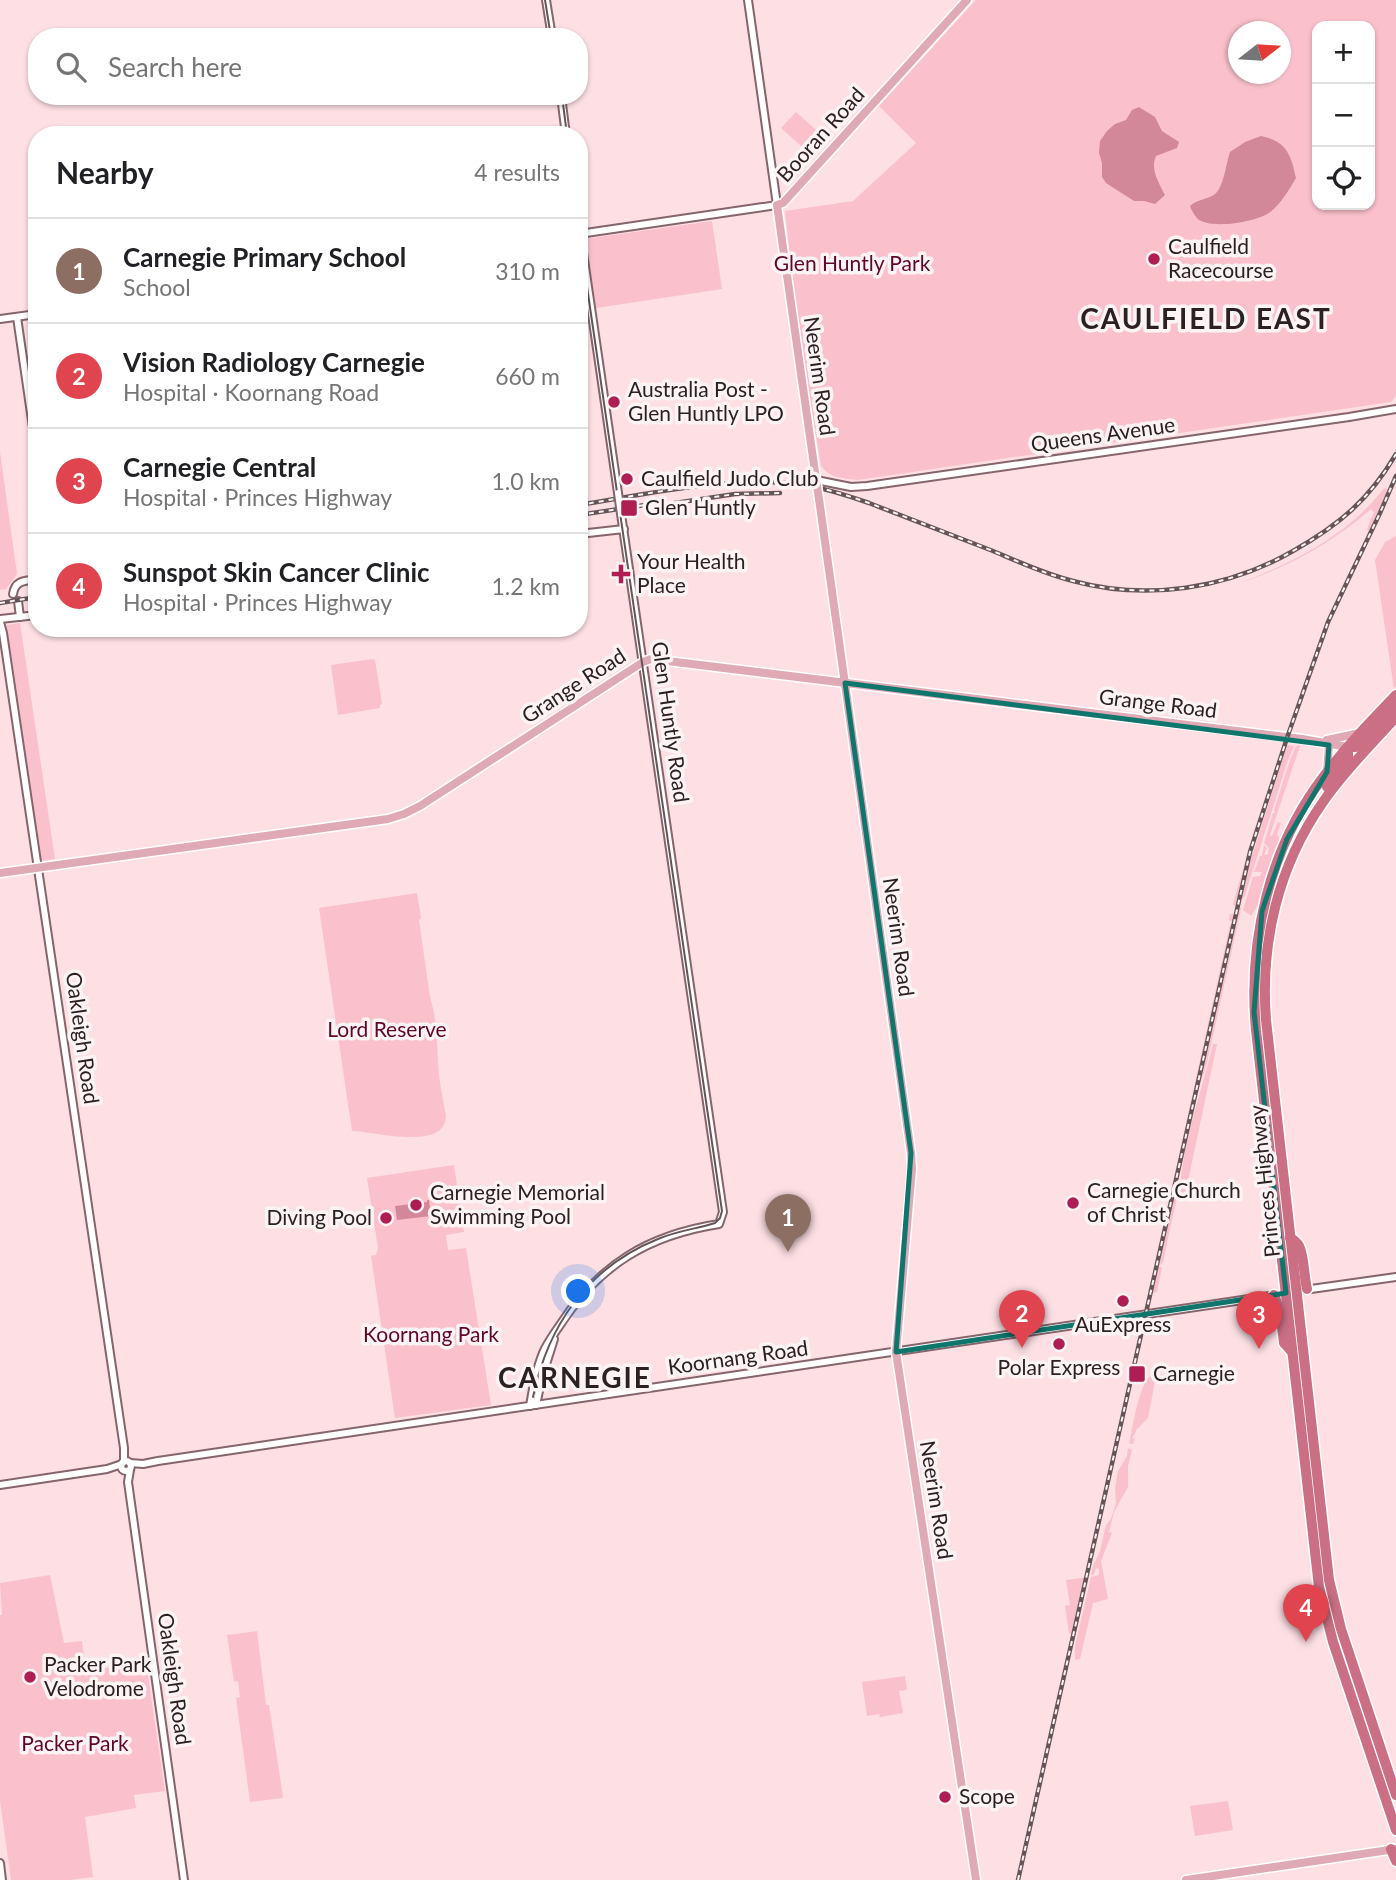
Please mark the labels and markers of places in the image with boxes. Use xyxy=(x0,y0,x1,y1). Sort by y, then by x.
place label: Caulfield Racecourse xyxy=(1168,233,1274,282)
marker: Caulfield Racecourse xyxy=(1146,251,1162,267)
place label: Australia Post - Glen Huntly LPO xyxy=(628,376,784,425)
marker: Australia Post - Glen Huntly LPO xyxy=(606,394,622,410)
place label: Caulfield Judo Club xyxy=(641,465,819,490)
marker: Caulfield Judo Club xyxy=(619,471,635,487)
place label: Glen Huntly xyxy=(645,494,756,519)
marker: Glen Huntly xyxy=(619,498,639,518)
place label: Your Health Place xyxy=(637,548,745,597)
marker: Your Health Place xyxy=(611,564,631,584)
place label: Carnegie Church of Christ xyxy=(1087,1177,1241,1226)
place label: Carnegie Memorial Swimming Pool xyxy=(430,1179,605,1228)
pin: 1 xyxy=(765,1194,811,1252)
marker: Carnegie Church of Christ xyxy=(1065,1195,1081,1211)
marker: Carnegie Memorial Swimming Pool xyxy=(408,1197,424,1213)
place label: Diving Pool xyxy=(266,1204,372,1229)
marker: Diving Pool xyxy=(378,1210,394,1226)
pin: 2 xyxy=(999,1290,1045,1348)
pin: 3 xyxy=(1236,1291,1282,1349)
marker: AuExpress xyxy=(1115,1293,1131,1309)
place label: AuExpress xyxy=(1075,1311,1171,1336)
marker: Polar Express xyxy=(1051,1336,1067,1352)
place label: Polar Express xyxy=(998,1354,1120,1379)
place label: Carnegie xyxy=(1153,1360,1235,1385)
marker: Carnegie xyxy=(1127,1364,1147,1384)
pin: 4 xyxy=(1283,1584,1329,1642)
place label: Packer Park Velodrome xyxy=(44,1651,152,1700)
marker: Packer Park Velodrome xyxy=(22,1669,38,1685)
place label: Scope xyxy=(959,1783,1015,1808)
marker: Scope xyxy=(937,1789,953,1805)

